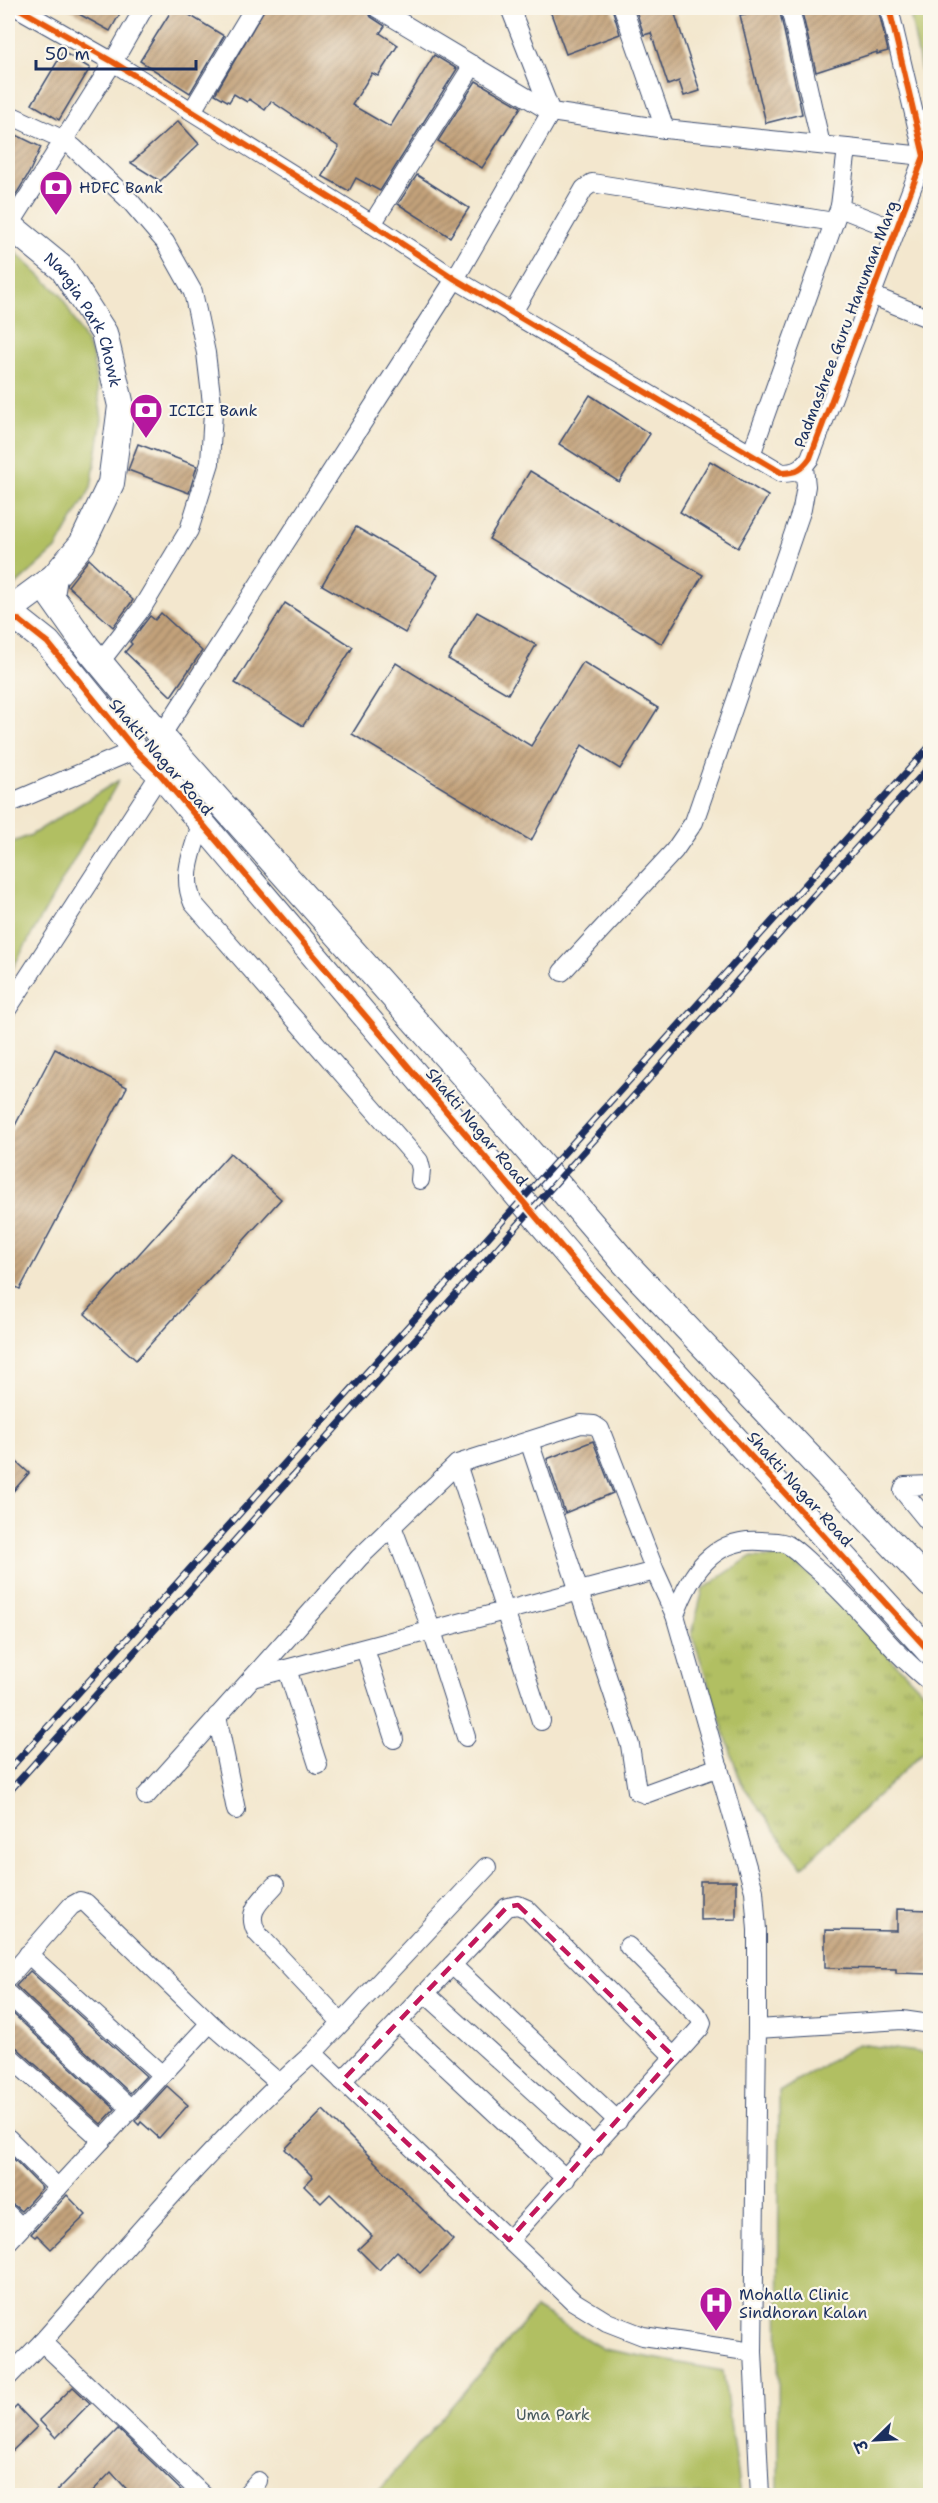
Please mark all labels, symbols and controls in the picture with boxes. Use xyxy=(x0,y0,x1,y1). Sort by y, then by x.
scale bar xyxy=(36,33,196,71)
text: 50 m xyxy=(45,42,90,66)
bank icon: HDFC Bank xyxy=(38,169,74,216)
place label: HDFC Bank xyxy=(79,177,163,198)
street label: Padmashree Guru Hanuman Marg xyxy=(789,197,903,451)
street label: Nangia Park Chowk xyxy=(40,247,127,389)
bank icon: ICICI Bank xyxy=(128,392,164,439)
place label: ICICI Bank xyxy=(169,400,258,421)
street label: Shakti Nagar Road xyxy=(104,694,218,820)
street label: Shakti Nagar Road xyxy=(421,1063,533,1191)
street label: Shakti Nagar Road xyxy=(743,1427,857,1551)
place label: Mohalla Clinic Sindhoran Kalan xyxy=(739,2284,867,2323)
hospital icon: Mohalla Clinic Sindhoran Kalan xyxy=(698,2285,734,2332)
park label: Uma Park xyxy=(516,2404,590,2425)
north arrow xyxy=(845,2410,905,2470)
text: उ xyxy=(849,2436,874,2457)

